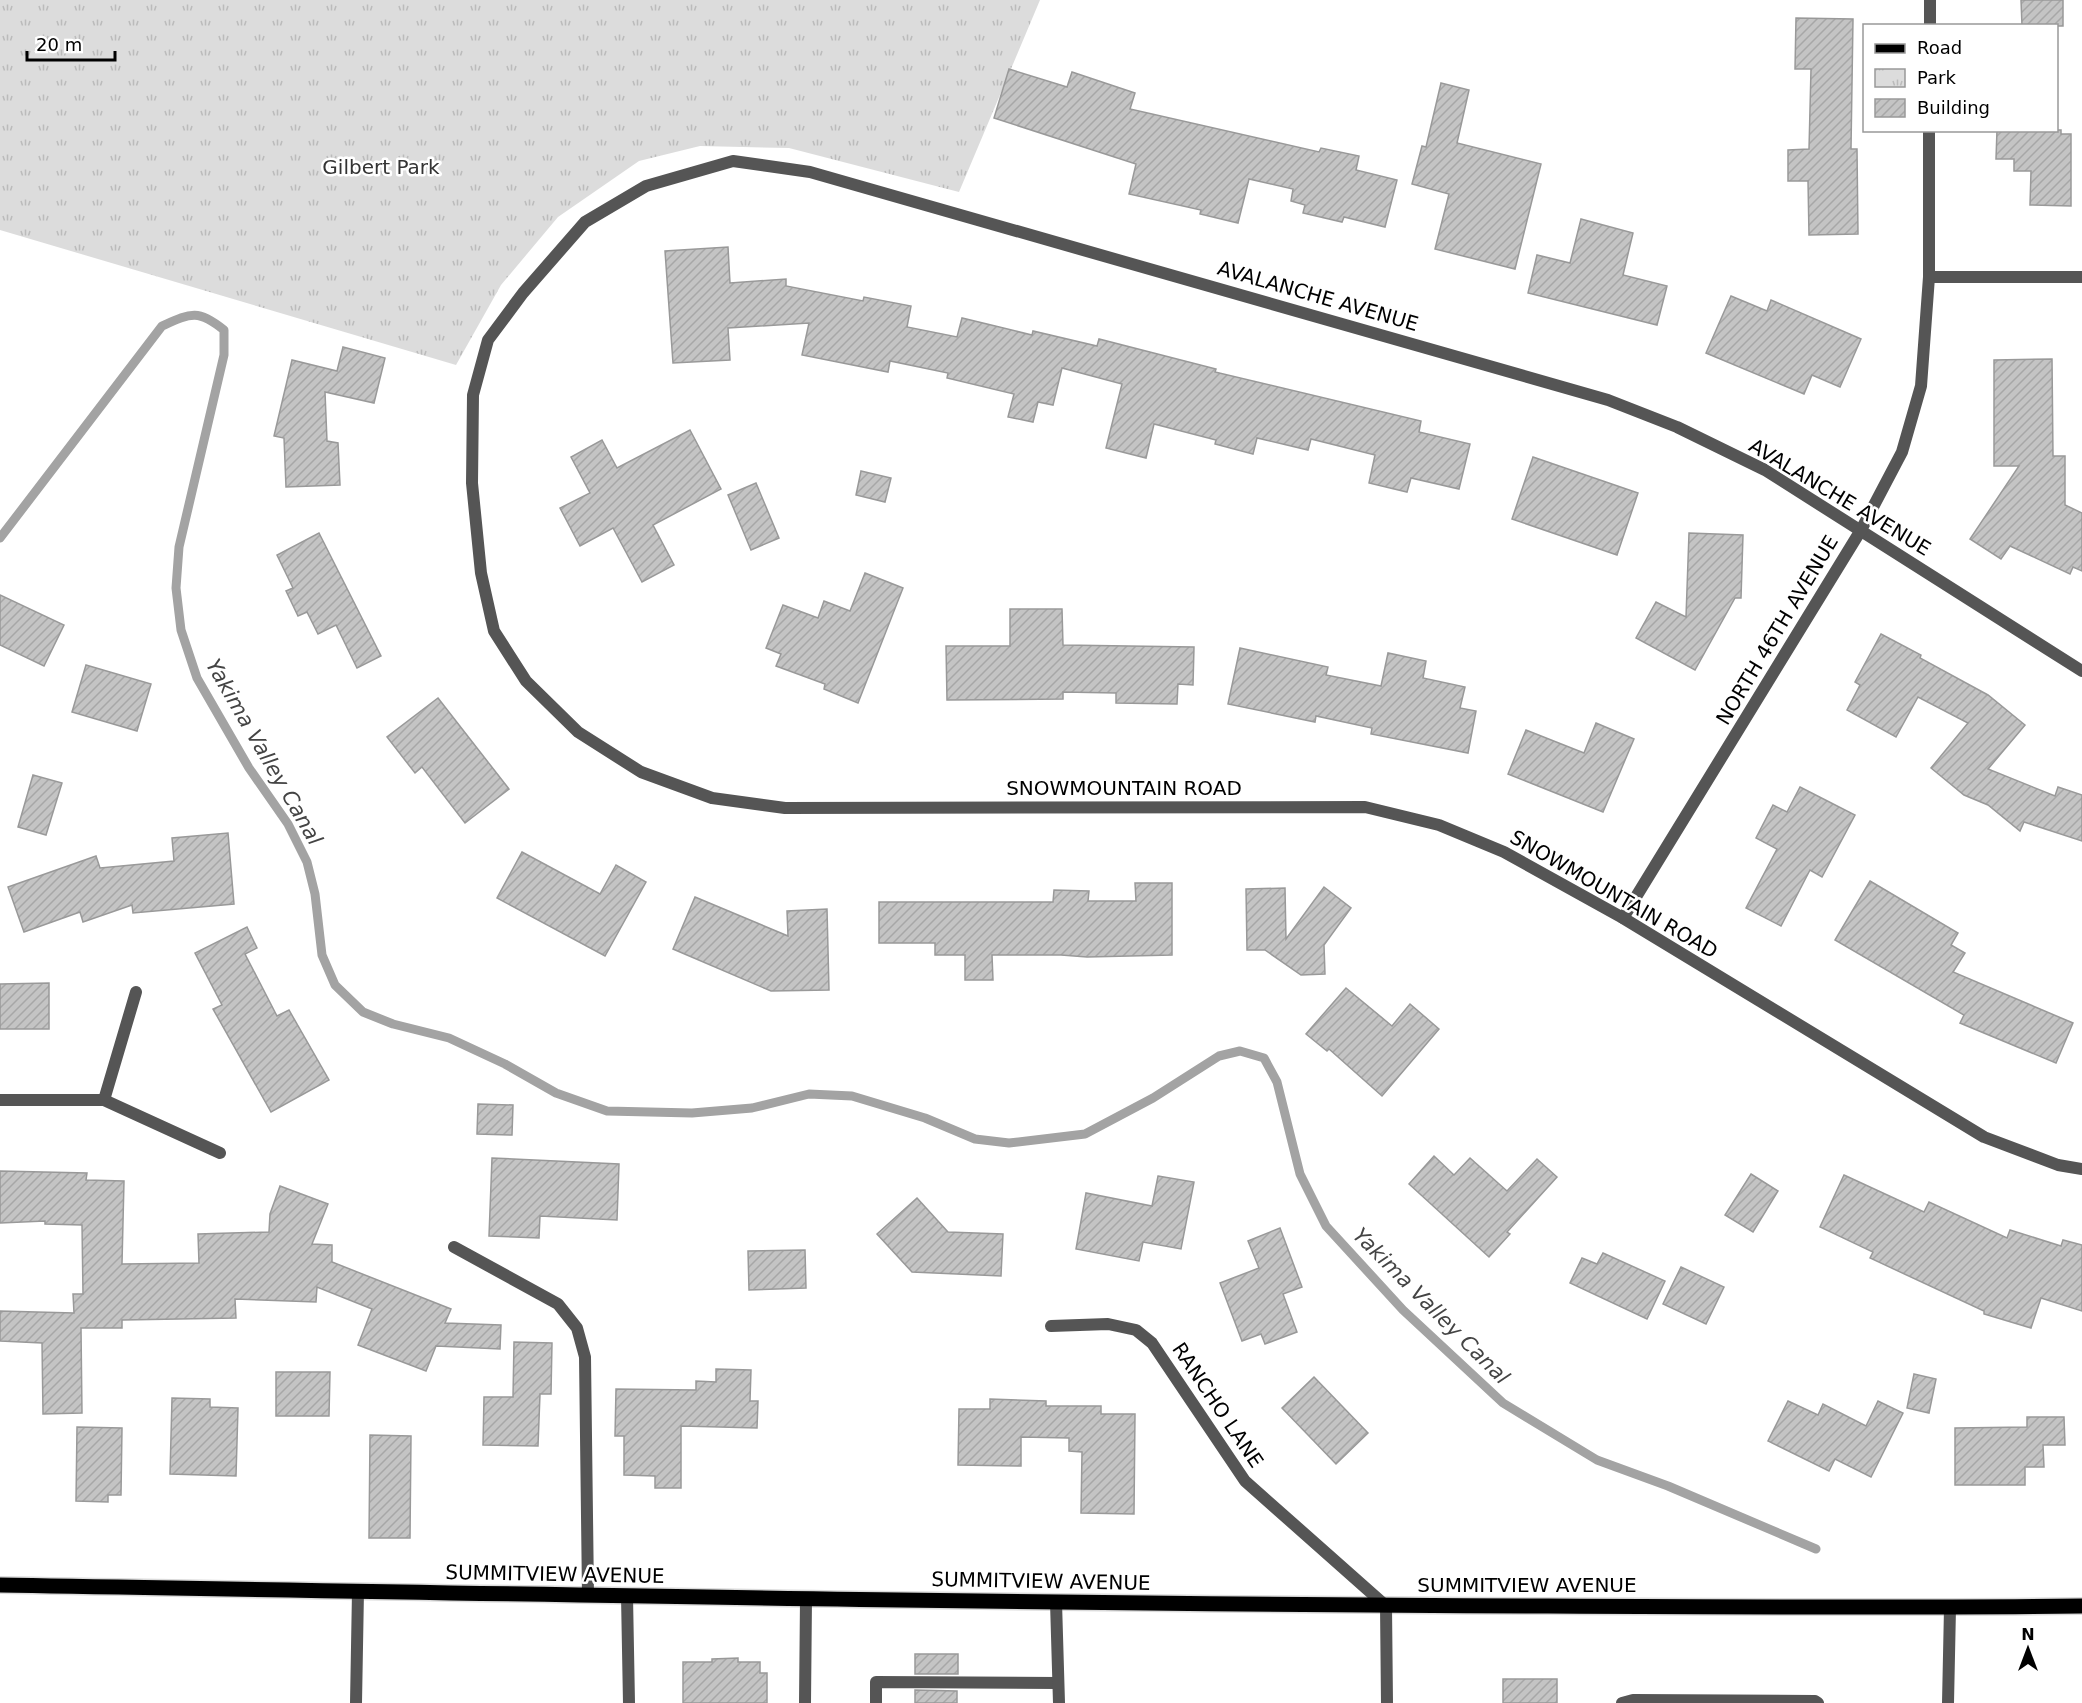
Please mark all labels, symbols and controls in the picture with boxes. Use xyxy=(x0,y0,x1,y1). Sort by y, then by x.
scale bar xyxy=(27,24,116,62)
legend xyxy=(1863,24,2058,132)
text: 20 m xyxy=(36,34,82,55)
text: Road xyxy=(1917,37,1962,58)
text: Park xyxy=(1917,67,1956,88)
text: Building xyxy=(1917,97,1990,118)
park label: Gilbert Park xyxy=(322,155,440,179)
street label: AVALANCHE AVENUE xyxy=(1215,256,1421,336)
street label: AVALANCHE AVENUE xyxy=(1745,433,1935,561)
street label: NORTH 46TH AVENUE xyxy=(1711,531,1843,729)
water label: Yakima Valley Canal xyxy=(201,655,327,849)
street label: SNOWMOUNTAIN ROAD xyxy=(1006,776,1242,800)
street label: SNOWMOUNTAIN ROAD xyxy=(1506,825,1722,963)
water label: Yakima Valley Canal xyxy=(1348,1223,1514,1389)
street label: RANCHO LANE xyxy=(1167,1338,1269,1472)
street label: SUMMITVIEW AVENUE xyxy=(445,1560,665,1588)
street label: SUMMITVIEW AVENUE xyxy=(931,1567,1151,1595)
street label: SUMMITVIEW AVENUE xyxy=(1417,1573,1637,1597)
north arrow xyxy=(1998,1619,2058,1679)
text: N xyxy=(2021,1625,2035,1644)

